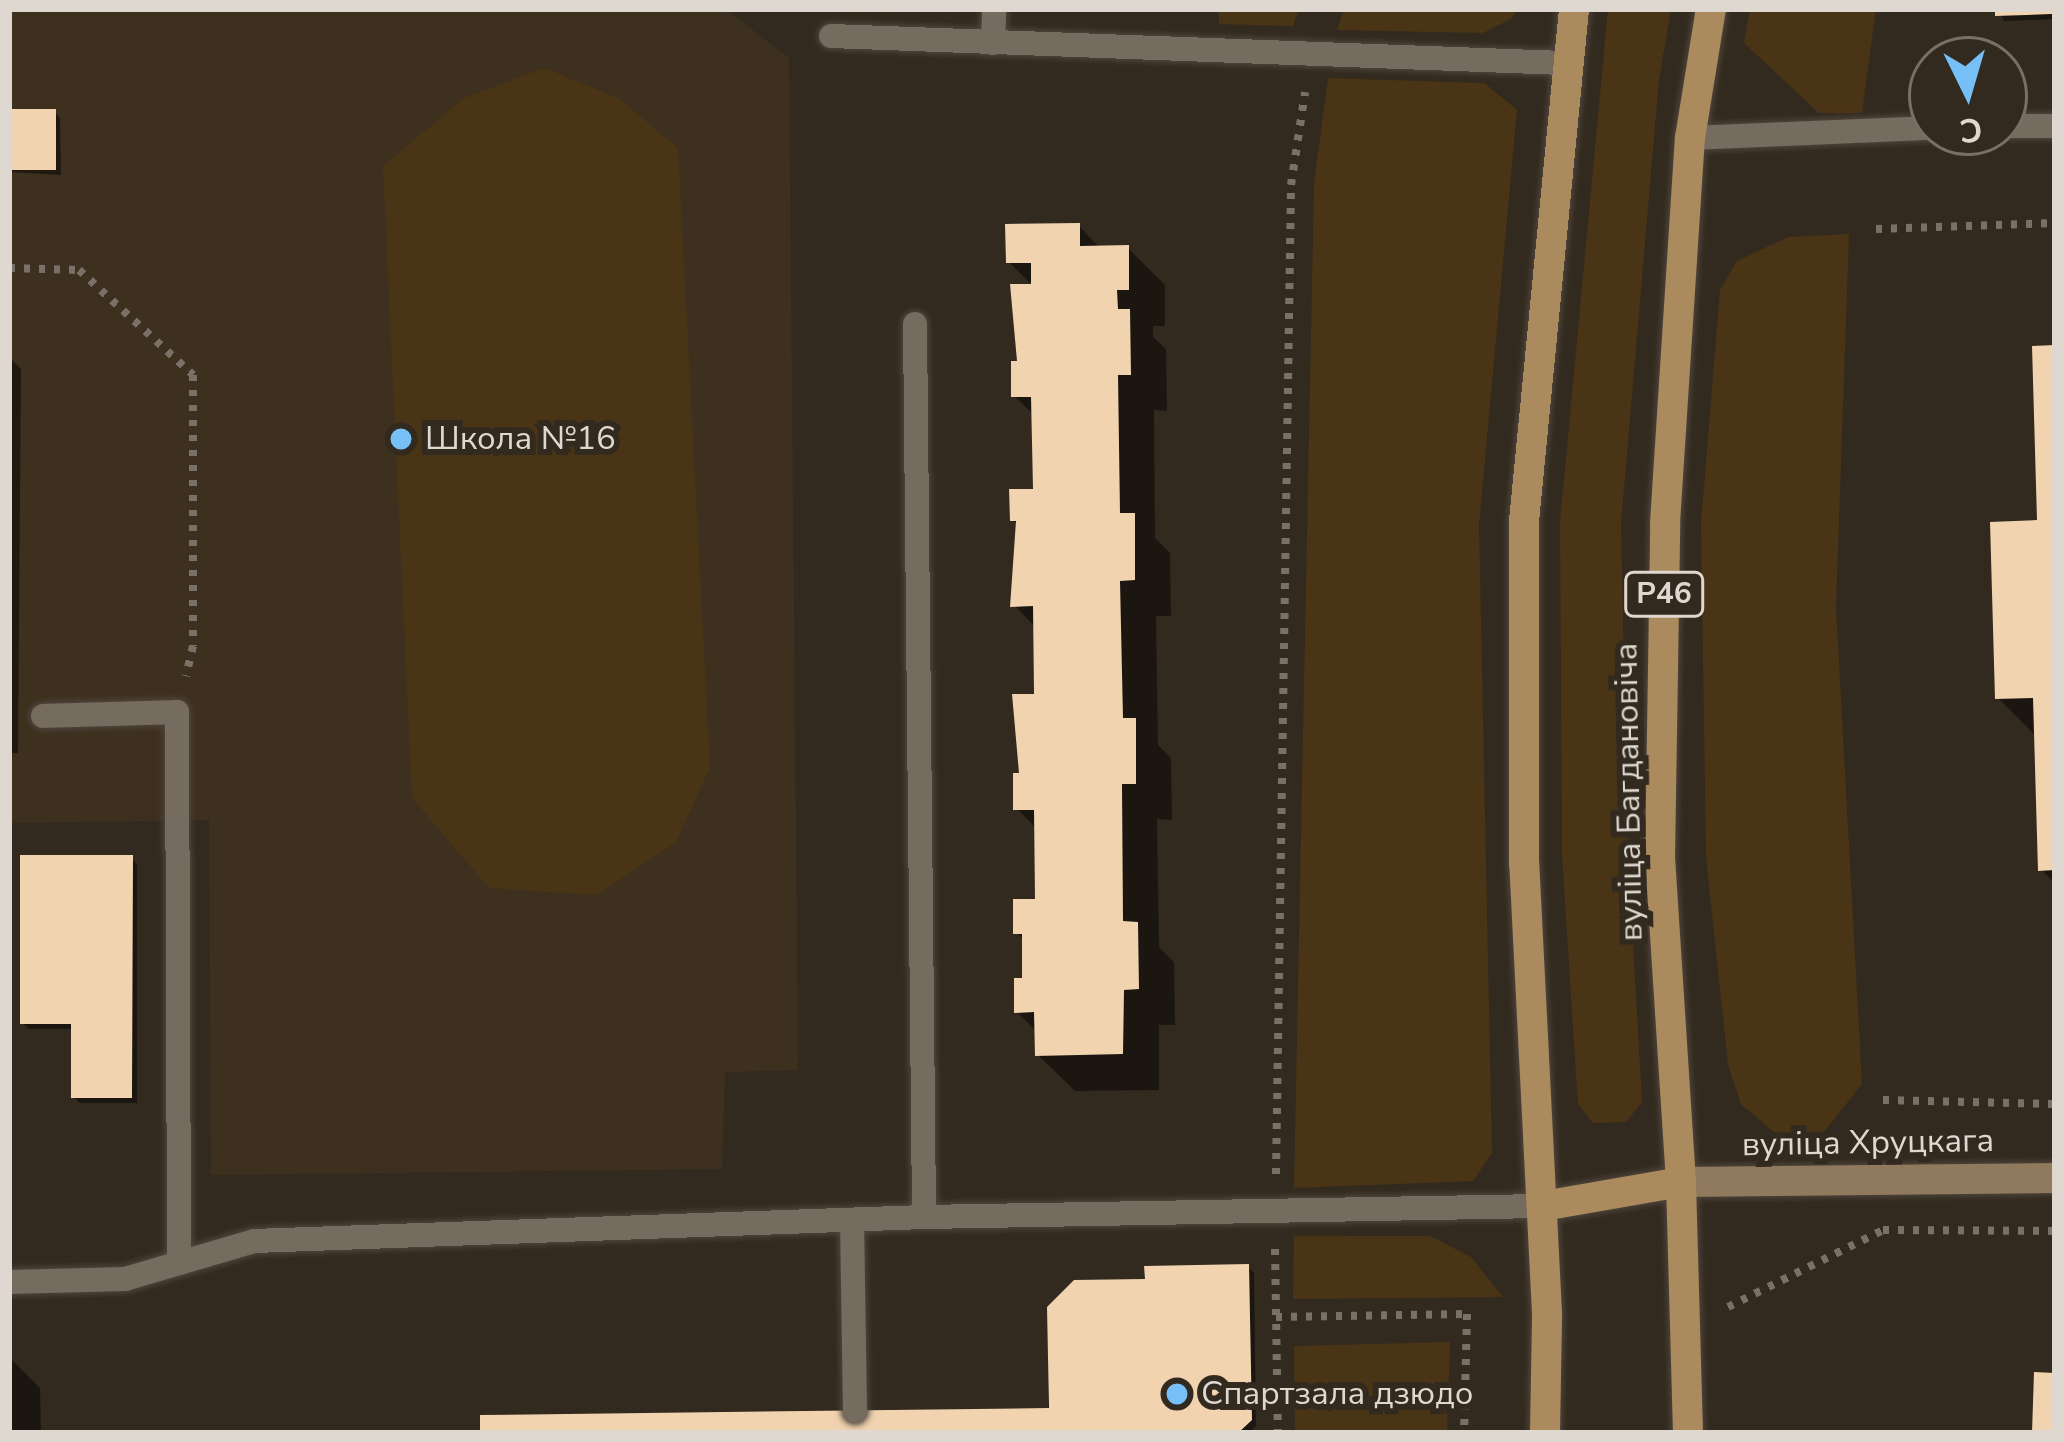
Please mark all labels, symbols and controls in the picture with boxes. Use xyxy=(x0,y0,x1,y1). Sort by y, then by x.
north arrow xyxy=(1908,36,2028,156)
text: С xyxy=(1958,106,1984,153)
place label: Школа №16 xyxy=(425,419,616,459)
marker: Школа №16 xyxy=(388,426,414,452)
road number: Р46 xyxy=(1622,570,1706,618)
street label: вуліца Багдановіча xyxy=(1607,642,1651,942)
street label: вуліца Хруцкага xyxy=(1741,1121,1995,1165)
place label: Спартзала дзюдо xyxy=(1201,1374,1473,1414)
marker: Спартзала дзюдо xyxy=(1164,1381,1190,1407)

